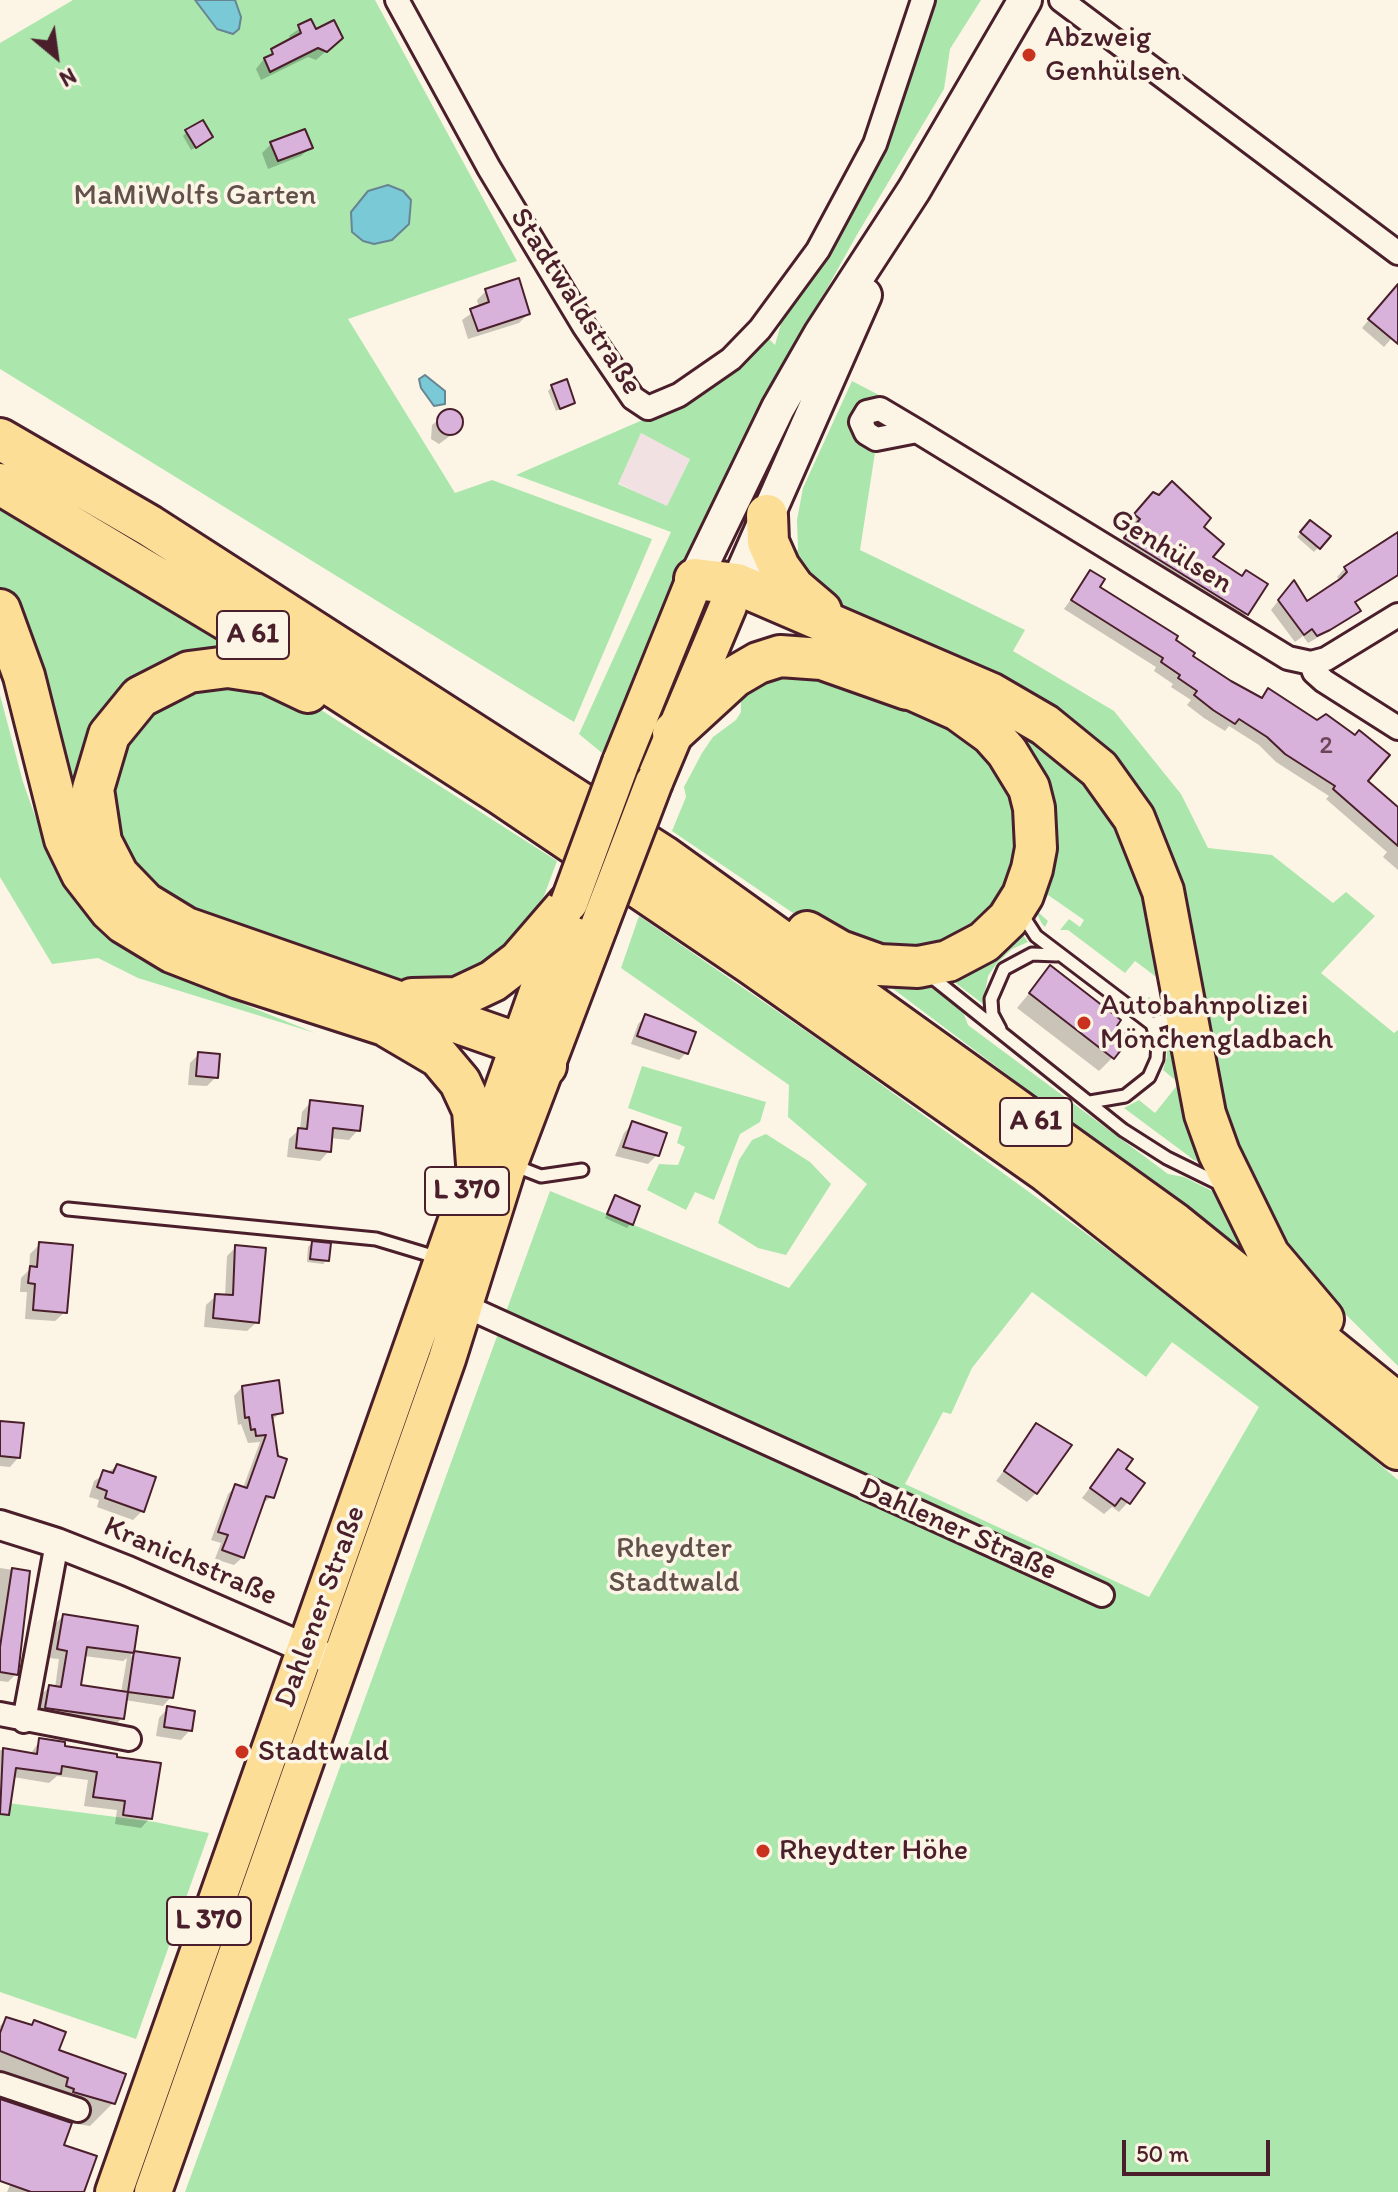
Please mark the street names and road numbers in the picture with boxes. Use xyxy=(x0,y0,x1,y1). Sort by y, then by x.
street label: Stadtwaldstraße xyxy=(501,202,649,402)
street label: Genhülsen xyxy=(1103,502,1239,602)
road number: A 61 xyxy=(217,611,289,659)
road number: A 61 xyxy=(1000,1098,1072,1146)
road number: L 370 xyxy=(425,1167,509,1215)
street label: Dahlener Straße xyxy=(854,1470,1062,1590)
street label: Dahlener Straße xyxy=(268,1501,374,1713)
street label: Kranichstraße xyxy=(98,1509,282,1615)
road number: L 370 xyxy=(167,1897,251,1945)

